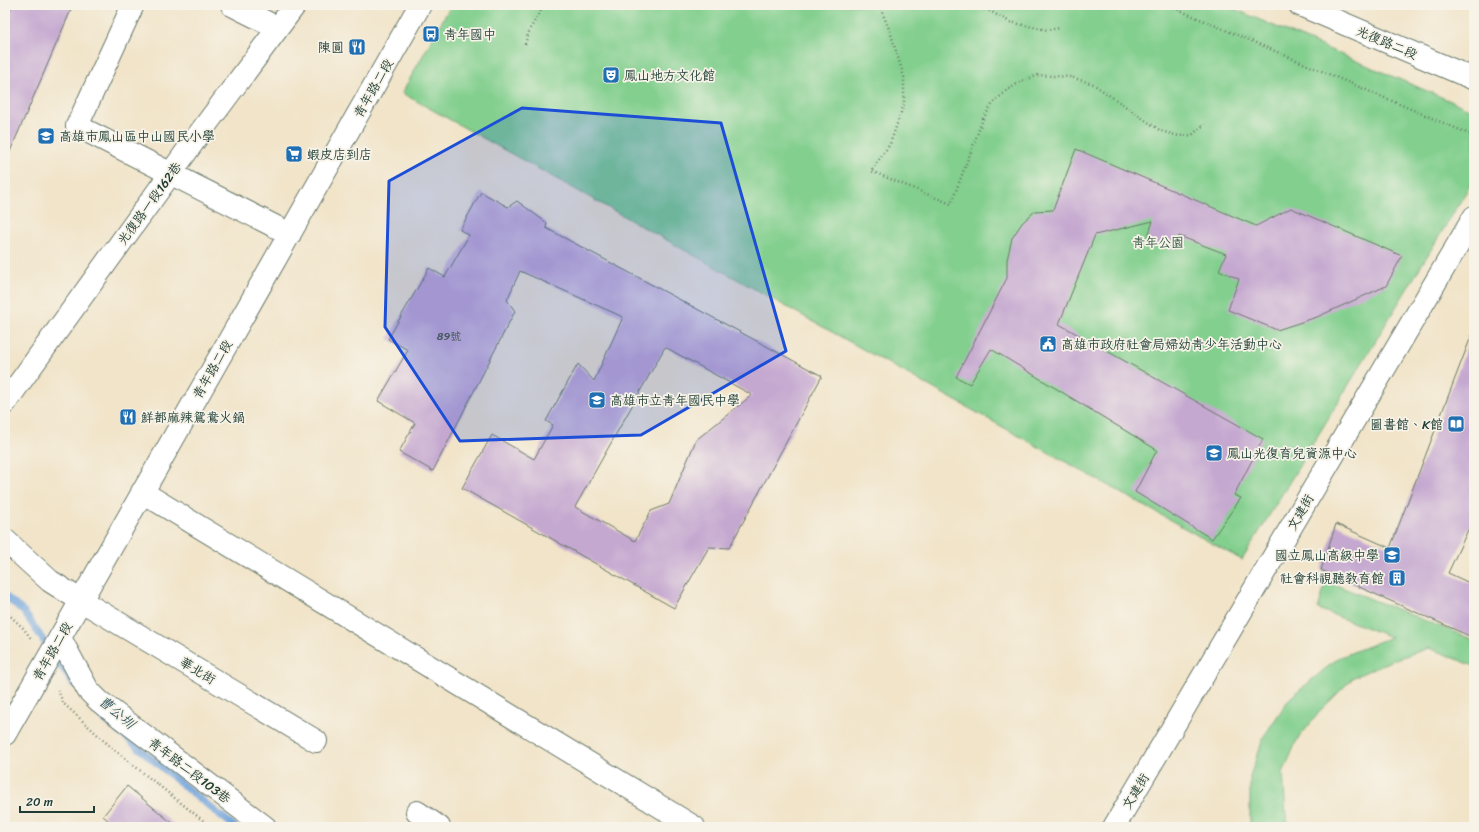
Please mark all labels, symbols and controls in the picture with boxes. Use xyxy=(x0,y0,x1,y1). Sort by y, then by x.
street label: 光復路二段 xyxy=(1352,19,1421,66)
place label: 青年國中 xyxy=(444,23,496,46)
bus stop icon: 青年國中 xyxy=(421,24,441,44)
place label: 陳圓 xyxy=(318,36,344,59)
restaurant icon: 陳圓 xyxy=(347,37,367,57)
street label: 青年路二段 xyxy=(347,54,400,122)
place label: 鳳山地方文化館 xyxy=(624,64,715,87)
theatre icon: 鳳山地方文化館 xyxy=(601,65,621,85)
place label: 高雄市鳳山區中山國民小學 xyxy=(59,125,215,148)
school or university icon: 高雄市鳳山區中山國民小學 xyxy=(36,126,56,146)
place label: 蝦皮店到店 xyxy=(307,143,372,166)
supermarket icon: 蝦皮店到店 xyxy=(284,144,304,164)
street label: 光復路一段162巷 xyxy=(111,157,188,250)
park label: 青年公園 xyxy=(1132,231,1184,254)
house number: 89號 xyxy=(437,327,461,346)
place label: 高雄市政府社會局婦幼青少年活動中心 xyxy=(1061,333,1282,356)
public building icon: 高雄市政府社會局婦幼青少年活動中心 xyxy=(1038,334,1058,354)
street label: 青年路二段 xyxy=(186,335,239,403)
place label: 高雄市立青年國民中學 xyxy=(610,389,740,412)
school or university icon: 高雄市立青年國民中學 xyxy=(587,390,607,410)
place label: 鮮都麻辣鴛鴦火鍋 xyxy=(141,406,245,429)
restaurant icon: 鮮都麻辣鴛鴦火鍋 xyxy=(118,407,138,427)
place label: 圖書館、K館 xyxy=(1370,413,1443,436)
library icon: 圖書館、K館 xyxy=(1446,414,1466,434)
place label: 鳳山光復育兒資源中心 xyxy=(1227,442,1357,465)
school or university icon: 鳳山光復育兒資源中心 xyxy=(1204,443,1224,463)
street label: 文建街 xyxy=(1281,490,1320,535)
place label: 國立鳳山高級中學 xyxy=(1275,544,1379,567)
school or university icon: 國立鳳山高級中學 xyxy=(1382,545,1402,565)
place label: 社會科視聽教育館 xyxy=(1280,567,1384,590)
building icon: 社會科視聽教育館 xyxy=(1387,568,1407,588)
street label: 青年路二段 xyxy=(26,617,79,685)
street label: 華北街 xyxy=(175,651,220,690)
water label: 曹公圳 xyxy=(93,689,142,737)
street label: 青年路二段103巷 xyxy=(143,731,236,809)
street label: 文建街 xyxy=(1116,769,1155,814)
scale bar xyxy=(20,788,94,814)
text: 20 m xyxy=(26,791,53,813)

